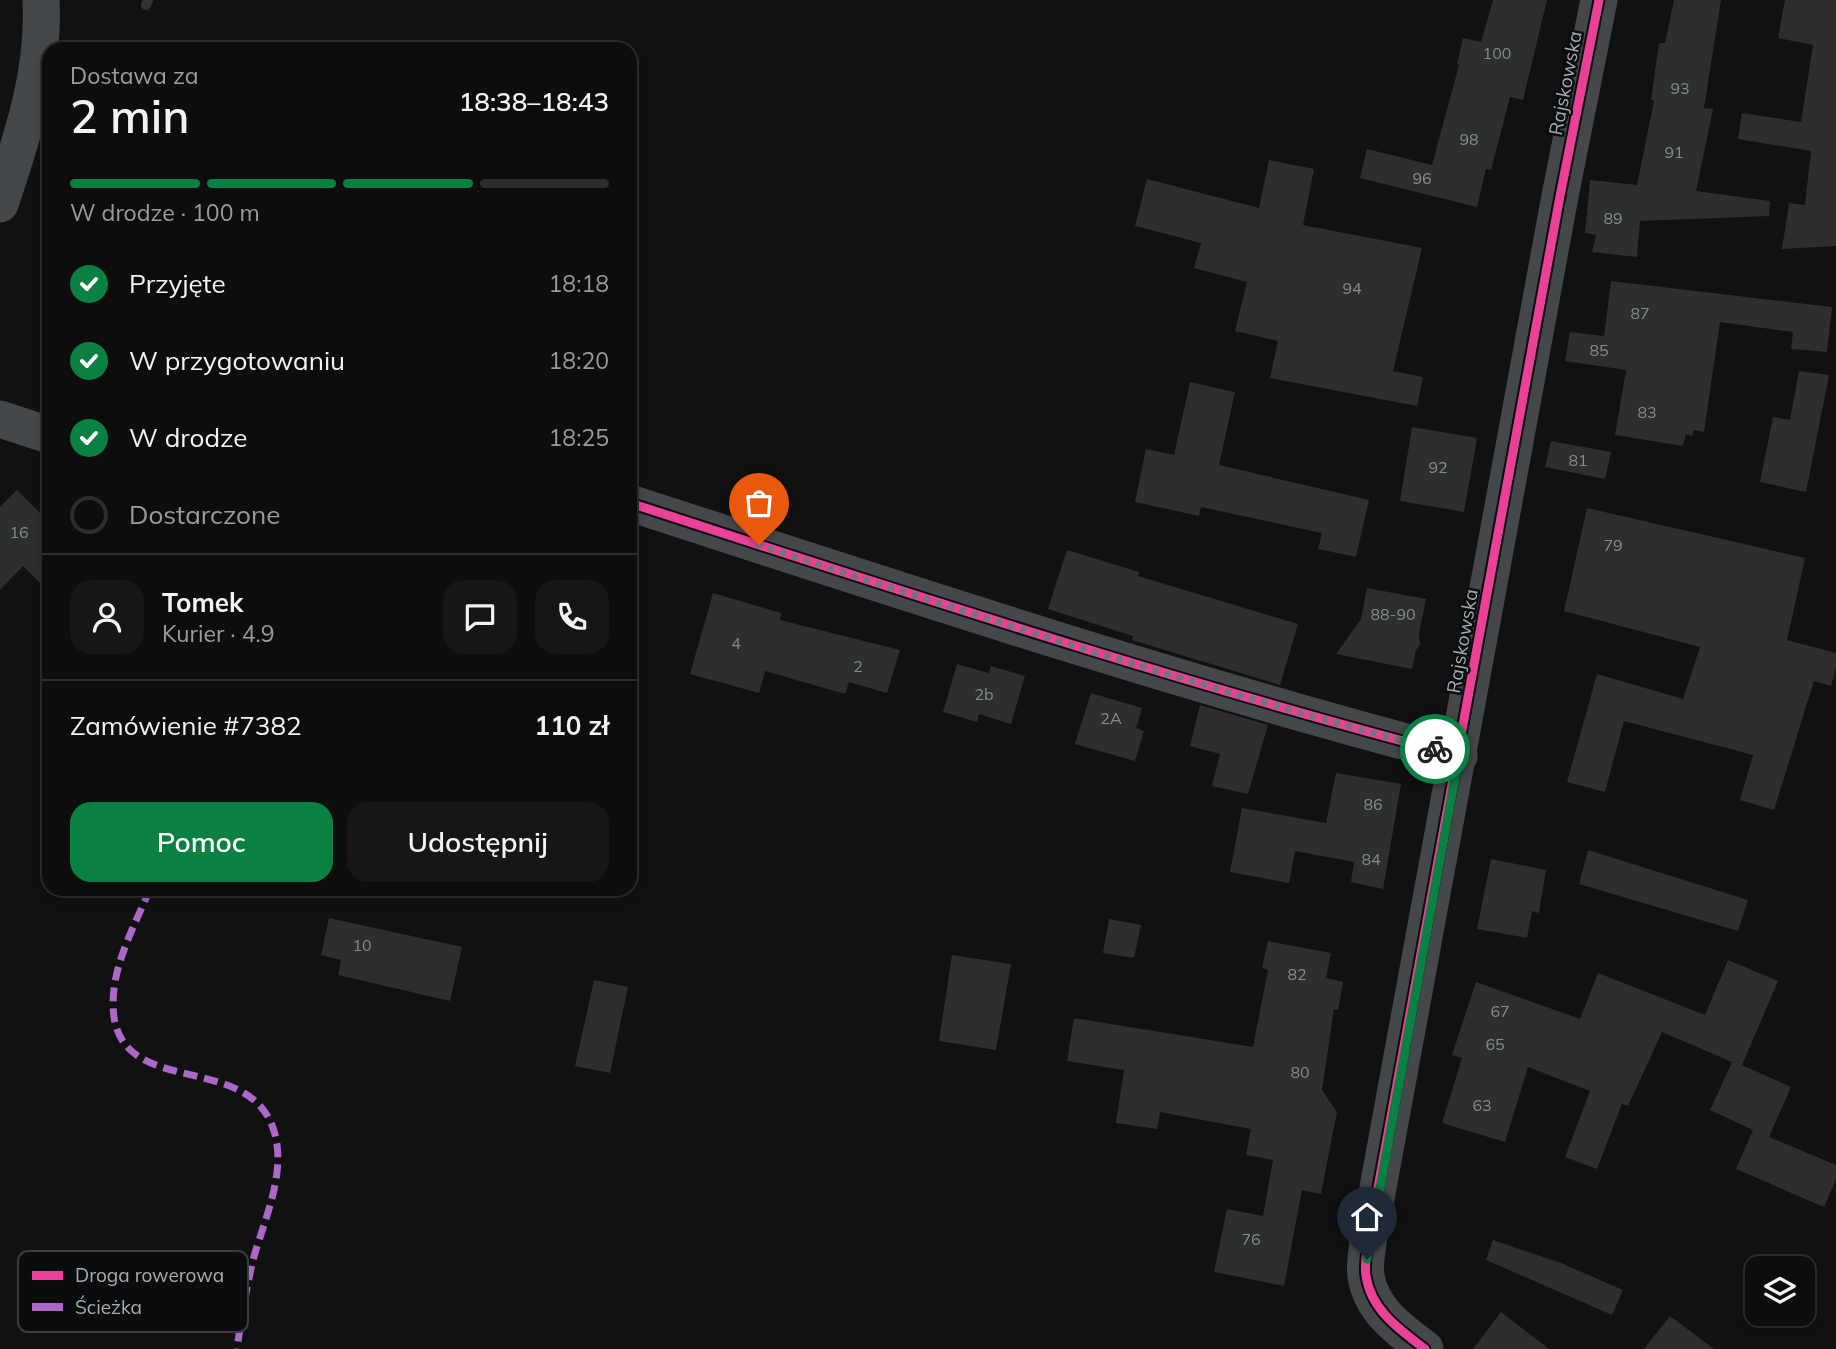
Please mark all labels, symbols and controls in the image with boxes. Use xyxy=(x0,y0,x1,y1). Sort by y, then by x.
street label: Rajskowska xyxy=(1543,29,1587,137)
house number: 100 xyxy=(1483,43,1511,63)
text: Dostawa za xyxy=(70,61,199,90)
house number: 93 xyxy=(1670,78,1690,98)
text: 18:38–18:43 xyxy=(459,85,609,118)
text: 2 min xyxy=(70,87,189,145)
house number: 98 xyxy=(1459,129,1479,149)
house number: 91 xyxy=(1664,142,1684,162)
house number: 96 xyxy=(1412,168,1432,188)
text: W drodze · 100 m xyxy=(70,198,260,227)
house number: 89 xyxy=(1603,208,1623,228)
icon: check xyxy=(70,265,108,303)
text: Przyjęte xyxy=(129,267,226,300)
text: 18:18 xyxy=(549,269,609,298)
house number: 94 xyxy=(1342,278,1362,298)
house number: 87 xyxy=(1630,303,1650,323)
house number: 85 xyxy=(1589,340,1609,360)
icon: check xyxy=(70,342,108,380)
text: W przygotowaniu xyxy=(129,344,345,377)
text: 18:20 xyxy=(549,346,609,375)
house number: 83 xyxy=(1637,402,1657,422)
icon: check xyxy=(70,419,108,457)
text: W drodze xyxy=(129,421,247,454)
text: 18:25 xyxy=(549,423,609,452)
house number: 81 xyxy=(1568,450,1588,470)
house number: 92 xyxy=(1428,457,1448,477)
pin xyxy=(729,473,789,545)
icon: bag xyxy=(740,484,778,522)
text: Dostarczone xyxy=(129,498,280,531)
house number: 16 xyxy=(9,522,29,542)
house number: 79 xyxy=(1603,535,1623,555)
button: person xyxy=(70,580,144,654)
button: chat xyxy=(443,580,517,654)
button: phone xyxy=(535,580,609,654)
text: Tomek xyxy=(162,586,243,619)
street label: Rajskowska xyxy=(1441,587,1483,695)
house number: 88-90 xyxy=(1370,604,1416,624)
text: Kurier · 4.9 xyxy=(162,619,274,648)
house number: 4 xyxy=(731,633,741,653)
house number: 2 xyxy=(853,656,863,676)
house number: 2b xyxy=(974,684,994,704)
house number: 2A xyxy=(1100,708,1122,728)
text: Zamówienie #7382 xyxy=(70,709,302,742)
text: 110 zł xyxy=(535,709,609,742)
courier xyxy=(1400,714,1470,784)
icon: bike xyxy=(1416,730,1454,768)
house number: 86 xyxy=(1363,794,1383,814)
button: Pomoc xyxy=(70,802,333,882)
button: Udostępnij xyxy=(347,802,609,882)
house number: 84 xyxy=(1361,849,1381,869)
house number: 10 xyxy=(352,935,372,955)
house number: 82 xyxy=(1287,964,1307,984)
house number: 67 xyxy=(1490,1001,1510,1021)
house number: 65 xyxy=(1485,1034,1505,1054)
house number: 80 xyxy=(1290,1062,1310,1082)
house number: 63 xyxy=(1472,1095,1492,1115)
pin xyxy=(1337,1187,1397,1259)
icon: home xyxy=(1348,1198,1386,1236)
house number: 76 xyxy=(1241,1229,1261,1249)
legend xyxy=(18,1251,248,1332)
map controls xyxy=(1745,1256,1815,1326)
button: layers xyxy=(1745,1256,1815,1326)
text: Droga rowerowa xyxy=(75,1263,224,1287)
text: Ścieżka xyxy=(75,1295,142,1319)

